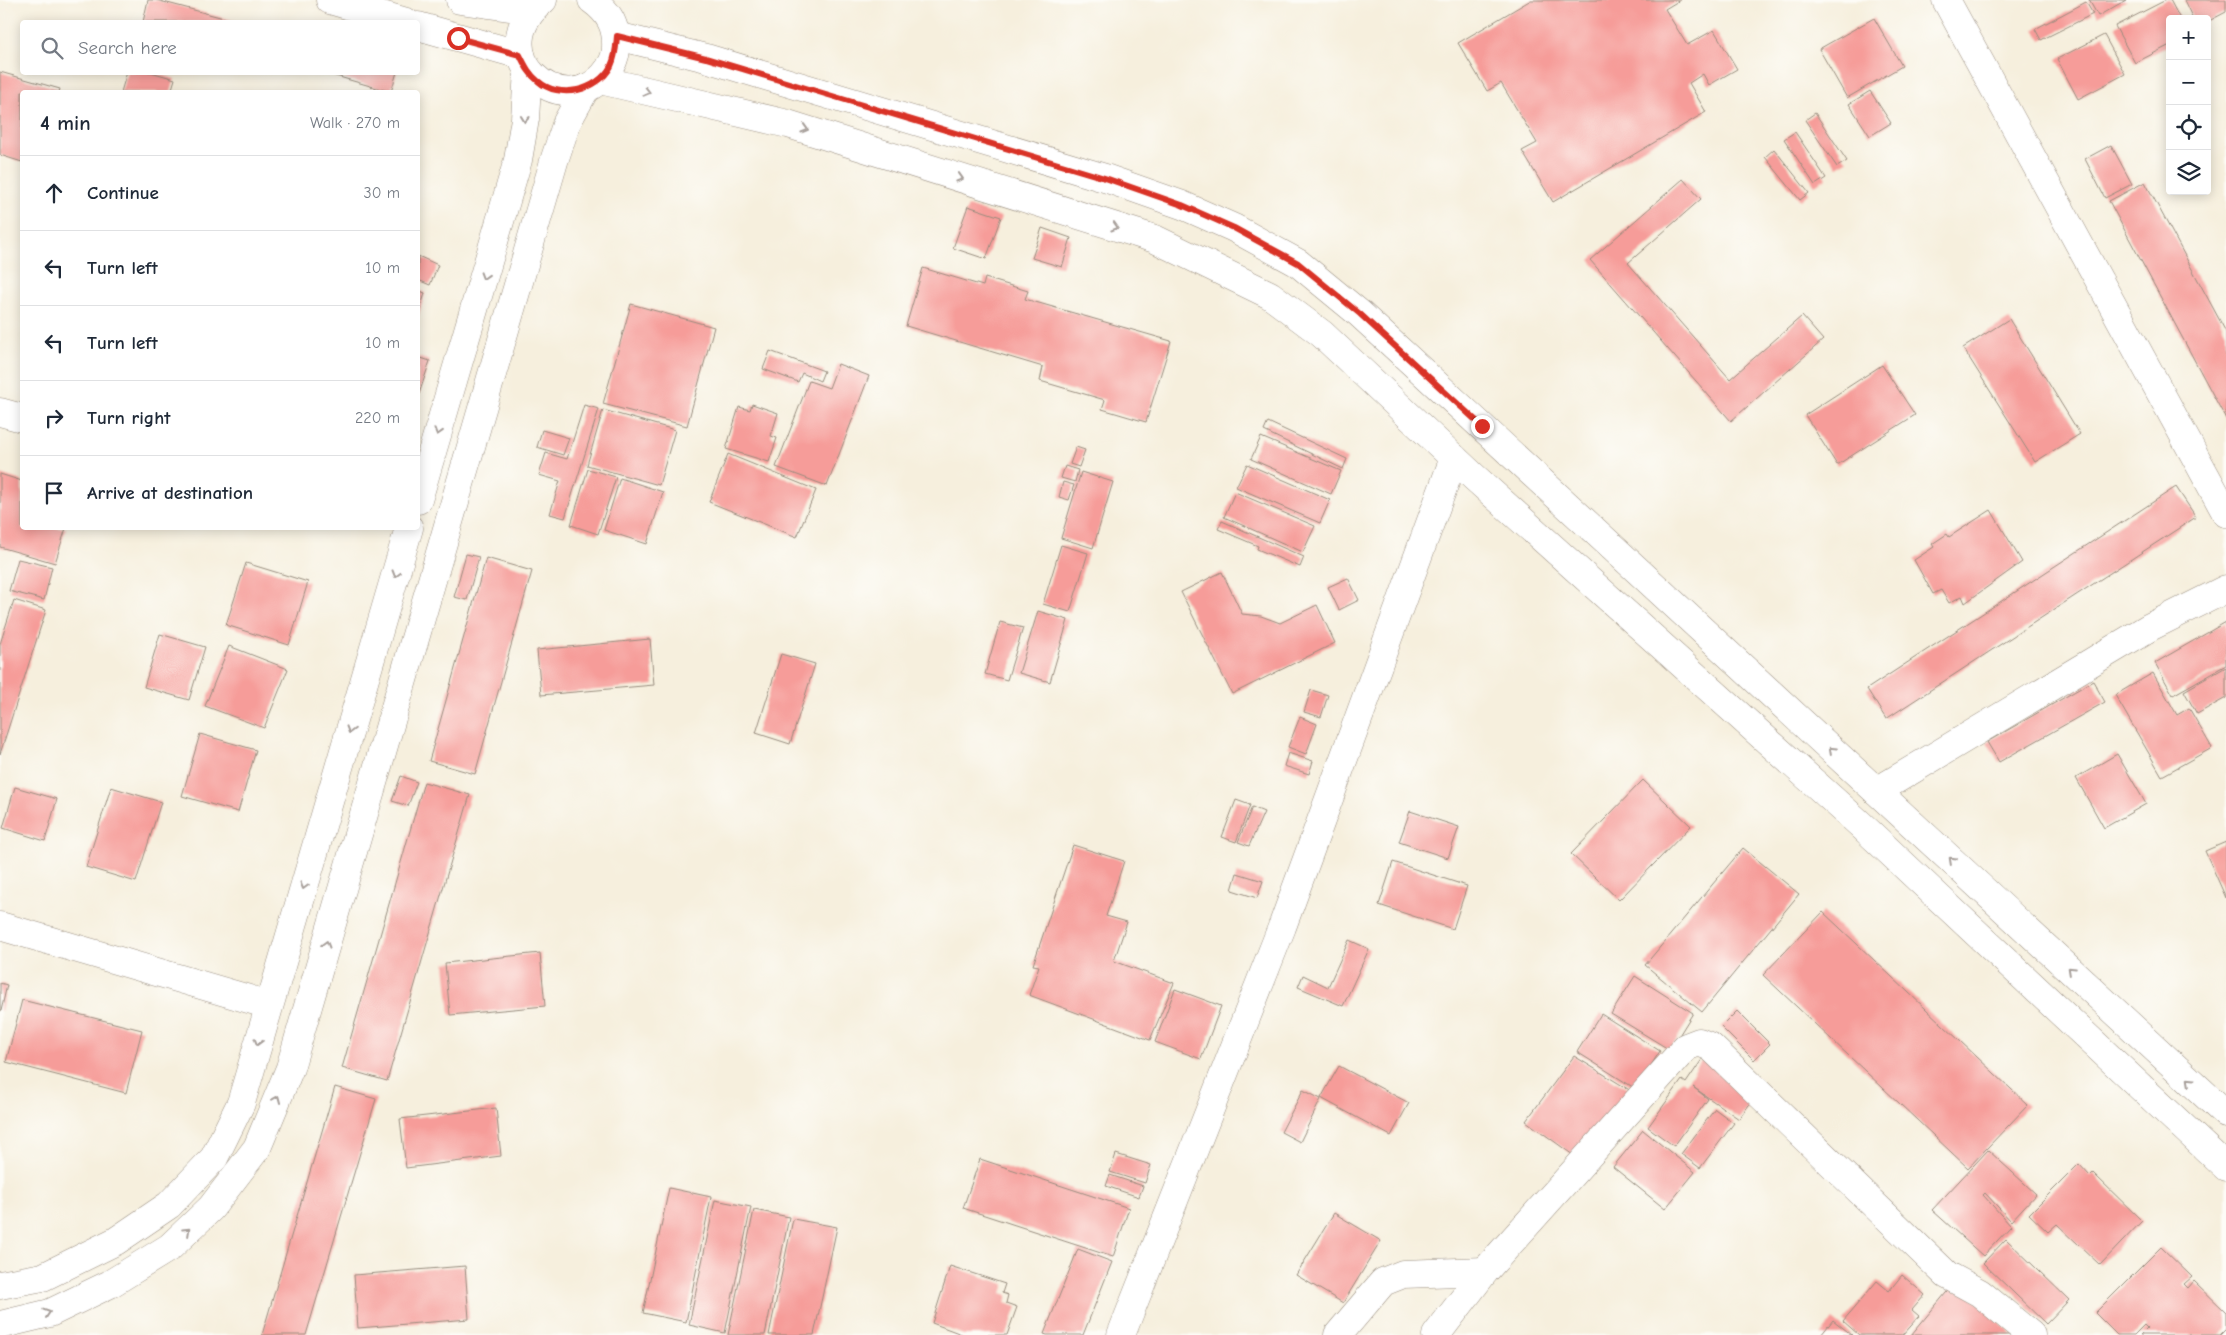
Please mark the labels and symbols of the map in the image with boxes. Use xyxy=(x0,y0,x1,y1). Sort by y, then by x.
route start xyxy=(447,27,470,50)
one-way arrow xyxy=(642,86,651,97)
one-way arrow xyxy=(520,115,531,123)
one-way arrow xyxy=(800,124,808,134)
one-way arrow xyxy=(955,172,964,182)
one-way arrow xyxy=(1110,221,1119,231)
one-way arrow xyxy=(479,271,490,280)
route end xyxy=(1471,415,1494,438)
one-way arrow xyxy=(433,427,443,435)
one-way arrow xyxy=(391,570,401,578)
one-way arrow xyxy=(345,726,355,734)
one-way arrow xyxy=(1829,747,1838,756)
one-way arrow xyxy=(1948,857,1957,866)
one-way arrow xyxy=(299,881,309,890)
one-way arrow xyxy=(321,941,331,949)
one-way arrow xyxy=(2068,967,2077,976)
one-way arrow xyxy=(253,1038,264,1046)
one-way arrow xyxy=(2187,1078,2196,1087)
one-way arrow xyxy=(271,1095,282,1104)
one-way arrow xyxy=(181,1228,190,1237)
one-way arrow xyxy=(42,1308,51,1318)

